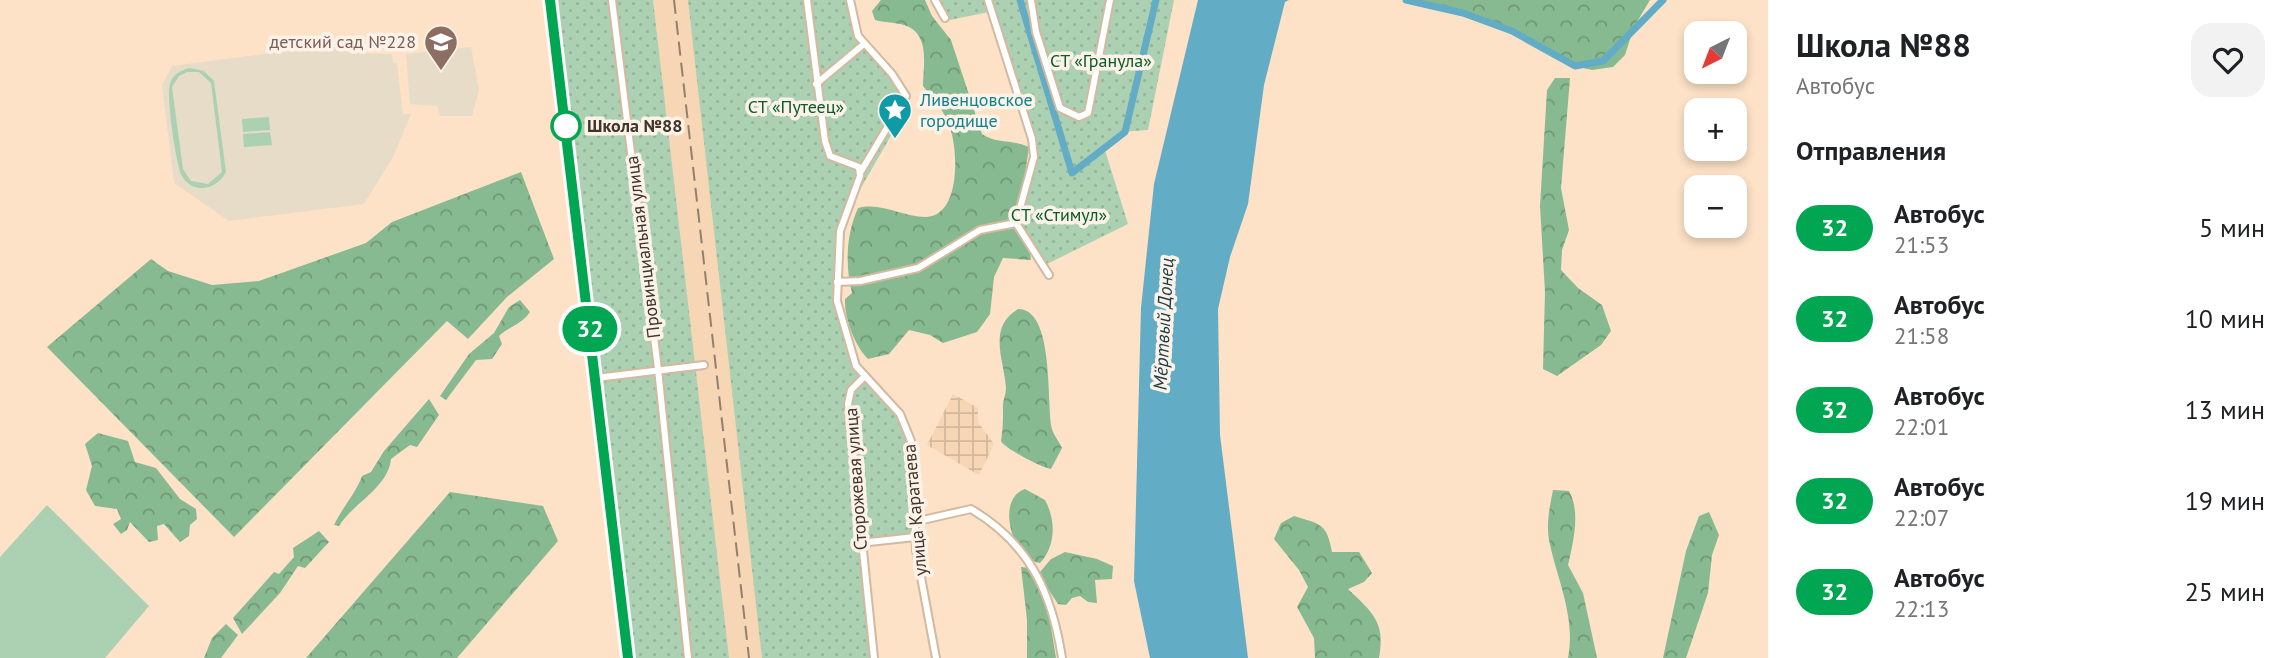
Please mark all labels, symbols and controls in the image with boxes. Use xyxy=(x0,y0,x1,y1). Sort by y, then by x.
north arrow xyxy=(1684,21,1746,84)
map controls xyxy=(1684,21,1747,238)
school or university icon: детский сад №228 xyxy=(422,23,460,72)
text: Школа №88 xyxy=(1796,23,1971,66)
button: heart xyxy=(2191,23,2265,97)
place label: детский сад №228 xyxy=(270,30,416,53)
park label: СТ «Гранула» xyxy=(1050,49,1152,72)
text: Автобус xyxy=(1796,71,1875,100)
place label: Ливенцовское городище xyxy=(919,88,1033,132)
place icon: Ливенцовское городище xyxy=(876,91,914,140)
park label: СТ «Путеец» xyxy=(748,95,844,118)
button: + xyxy=(1684,98,1747,161)
marker: Школа №88 xyxy=(551,111,581,141)
place label: Школа №88 xyxy=(587,114,682,137)
text: Отправления xyxy=(1796,134,1946,167)
street label: Провинциальная улица xyxy=(620,155,665,340)
button: − xyxy=(1684,175,1747,238)
text: Автобус xyxy=(1894,197,1985,230)
park label: СТ «Стимул» xyxy=(1011,203,1107,226)
text: 5 мин xyxy=(2199,211,2265,244)
text: 32 xyxy=(1821,212,1848,243)
text: 21:53 xyxy=(1894,230,1949,259)
water label: Мёртвый Донец xyxy=(1148,257,1178,391)
text: Автобус xyxy=(1894,288,1985,321)
text: 10 мин xyxy=(2185,302,2265,335)
text: 32 xyxy=(1821,303,1848,334)
line badge: 32 xyxy=(558,306,622,352)
text: 32 xyxy=(576,313,604,344)
text: 21:58 xyxy=(1894,321,1949,350)
text: Автобус xyxy=(1894,379,1985,412)
text: 13 мин xyxy=(2185,393,2265,426)
text: 32 xyxy=(1821,394,1848,425)
street label: Сторожевая улица xyxy=(839,407,872,551)
text: 22:01 xyxy=(1894,412,1949,441)
street label: улица Каратаева xyxy=(897,443,932,577)
text: Автобус xyxy=(1894,470,1985,503)
text: 19 мин xyxy=(2185,484,2265,517)
text: 32 xyxy=(1821,485,1848,516)
text: 22:07 xyxy=(1894,503,1949,532)
text: Автобус xyxy=(1894,561,1985,594)
text: 25 мин xyxy=(2185,575,2265,608)
text: 32 xyxy=(1821,576,1848,607)
text: 22:13 xyxy=(1894,594,1949,623)

